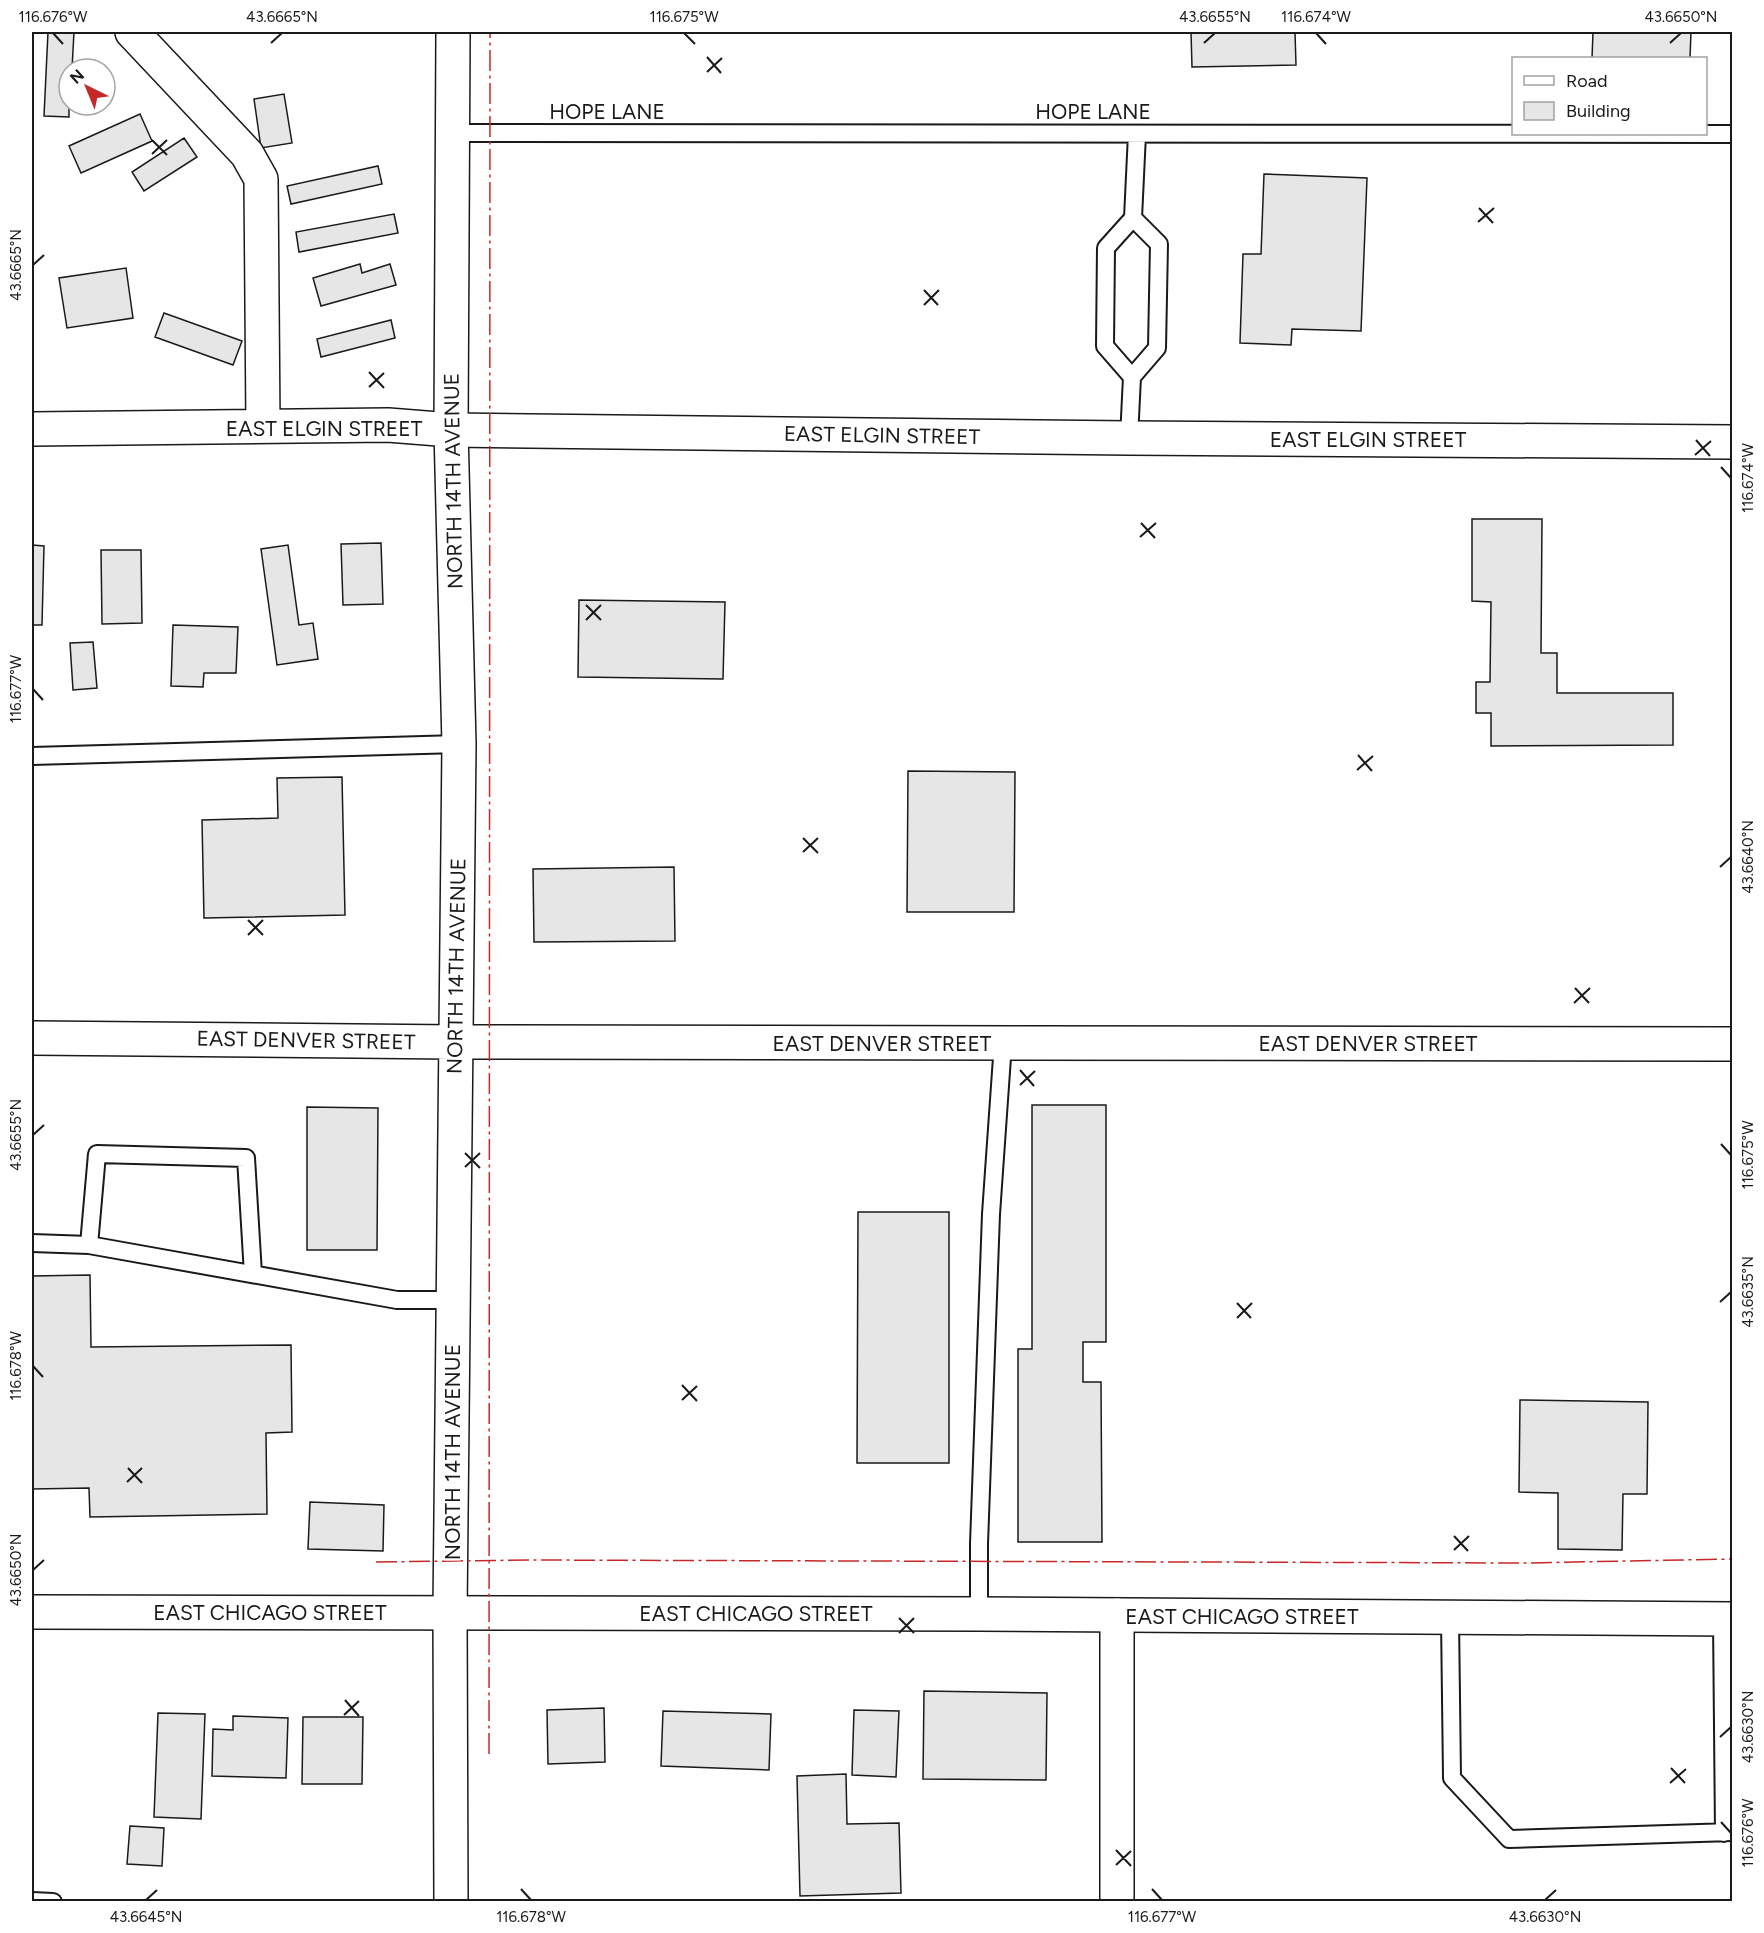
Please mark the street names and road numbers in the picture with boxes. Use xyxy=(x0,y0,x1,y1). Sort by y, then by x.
street label: HOPE LANE xyxy=(549,99,665,124)
street label: HOPE LANE xyxy=(1035,99,1151,124)
street label: NORTH 14TH AVENUE xyxy=(439,373,467,589)
street label: EAST ELGIN STREET xyxy=(226,416,423,441)
street label: EAST ELGIN STREET xyxy=(784,421,981,449)
street label: EAST ELGIN STREET xyxy=(1270,427,1467,452)
street label: NORTH 14TH AVENUE xyxy=(442,858,470,1074)
street label: EAST DENVER STREET xyxy=(196,1026,416,1054)
street label: EAST DENVER STREET xyxy=(773,1031,992,1056)
street label: EAST DENVER STREET xyxy=(1259,1031,1478,1056)
street label: NORTH 14TH AVENUE xyxy=(440,1344,465,1560)
street label: EAST CHICAGO STREET xyxy=(153,1600,387,1625)
street label: EAST CHICAGO STREET xyxy=(639,1601,873,1626)
street label: EAST CHICAGO STREET xyxy=(1125,1604,1359,1629)

